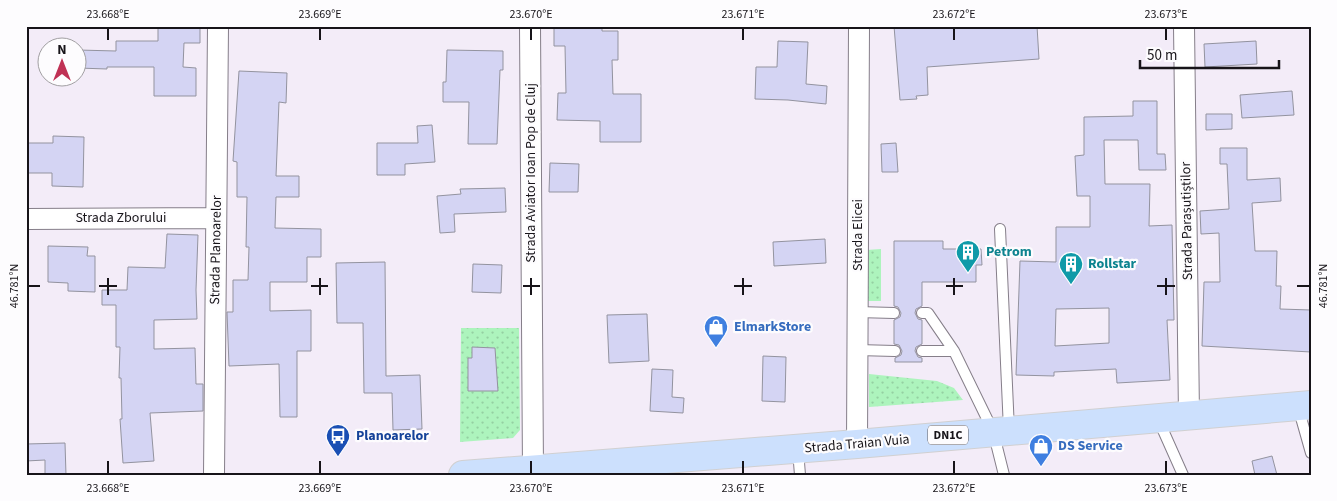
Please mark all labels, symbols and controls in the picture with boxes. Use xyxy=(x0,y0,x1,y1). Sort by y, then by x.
text: 23.668°E xyxy=(86,6,130,23)
text: 23.669°E xyxy=(298,6,342,23)
text: 23.670°E xyxy=(509,6,553,23)
text: 23.671°E xyxy=(721,6,765,23)
text: 23.672°E xyxy=(932,6,976,23)
text: 23.673°E xyxy=(1144,6,1188,23)
north arrow xyxy=(38,38,88,88)
scale bar xyxy=(1140,38,1278,70)
text: N xyxy=(57,40,67,60)
text: 50 m xyxy=(1147,45,1177,66)
street label: Strada Aviator Ioan Pop de Cluj xyxy=(521,83,541,263)
street label: Strada Parașutiștilor xyxy=(1176,161,1198,280)
street label: Strada Planoarelor xyxy=(205,195,227,305)
street label: Strada Elicei xyxy=(848,199,868,271)
street label: Strada Zborului xyxy=(75,208,167,228)
building icon: Petrom xyxy=(955,239,981,273)
place label: Petrom xyxy=(986,242,1032,262)
building icon: Rollstar xyxy=(1058,251,1084,285)
place label: Rollstar xyxy=(1088,254,1137,274)
text: 46.781°N xyxy=(6,264,23,308)
text: 46.781°N xyxy=(1315,264,1332,308)
shop icon: ElmarkStore xyxy=(703,314,729,348)
place label: ElmarkStore xyxy=(734,317,811,337)
bus stop icon: Planoarelor xyxy=(325,423,351,457)
place label: Planoarelor xyxy=(356,426,429,446)
road number: DN1C xyxy=(928,426,968,444)
street label: Strada Traian Vuia xyxy=(804,429,910,459)
shop icon: DS Service xyxy=(1028,433,1054,467)
place label: DS Service xyxy=(1058,436,1123,456)
text: 23.668°E xyxy=(86,480,130,497)
text: 23.669°E xyxy=(298,480,342,497)
text: 23.670°E xyxy=(509,480,553,497)
text: 23.671°E xyxy=(721,480,765,497)
text: 23.672°E xyxy=(932,480,976,497)
text: 23.673°E xyxy=(1144,480,1188,497)

